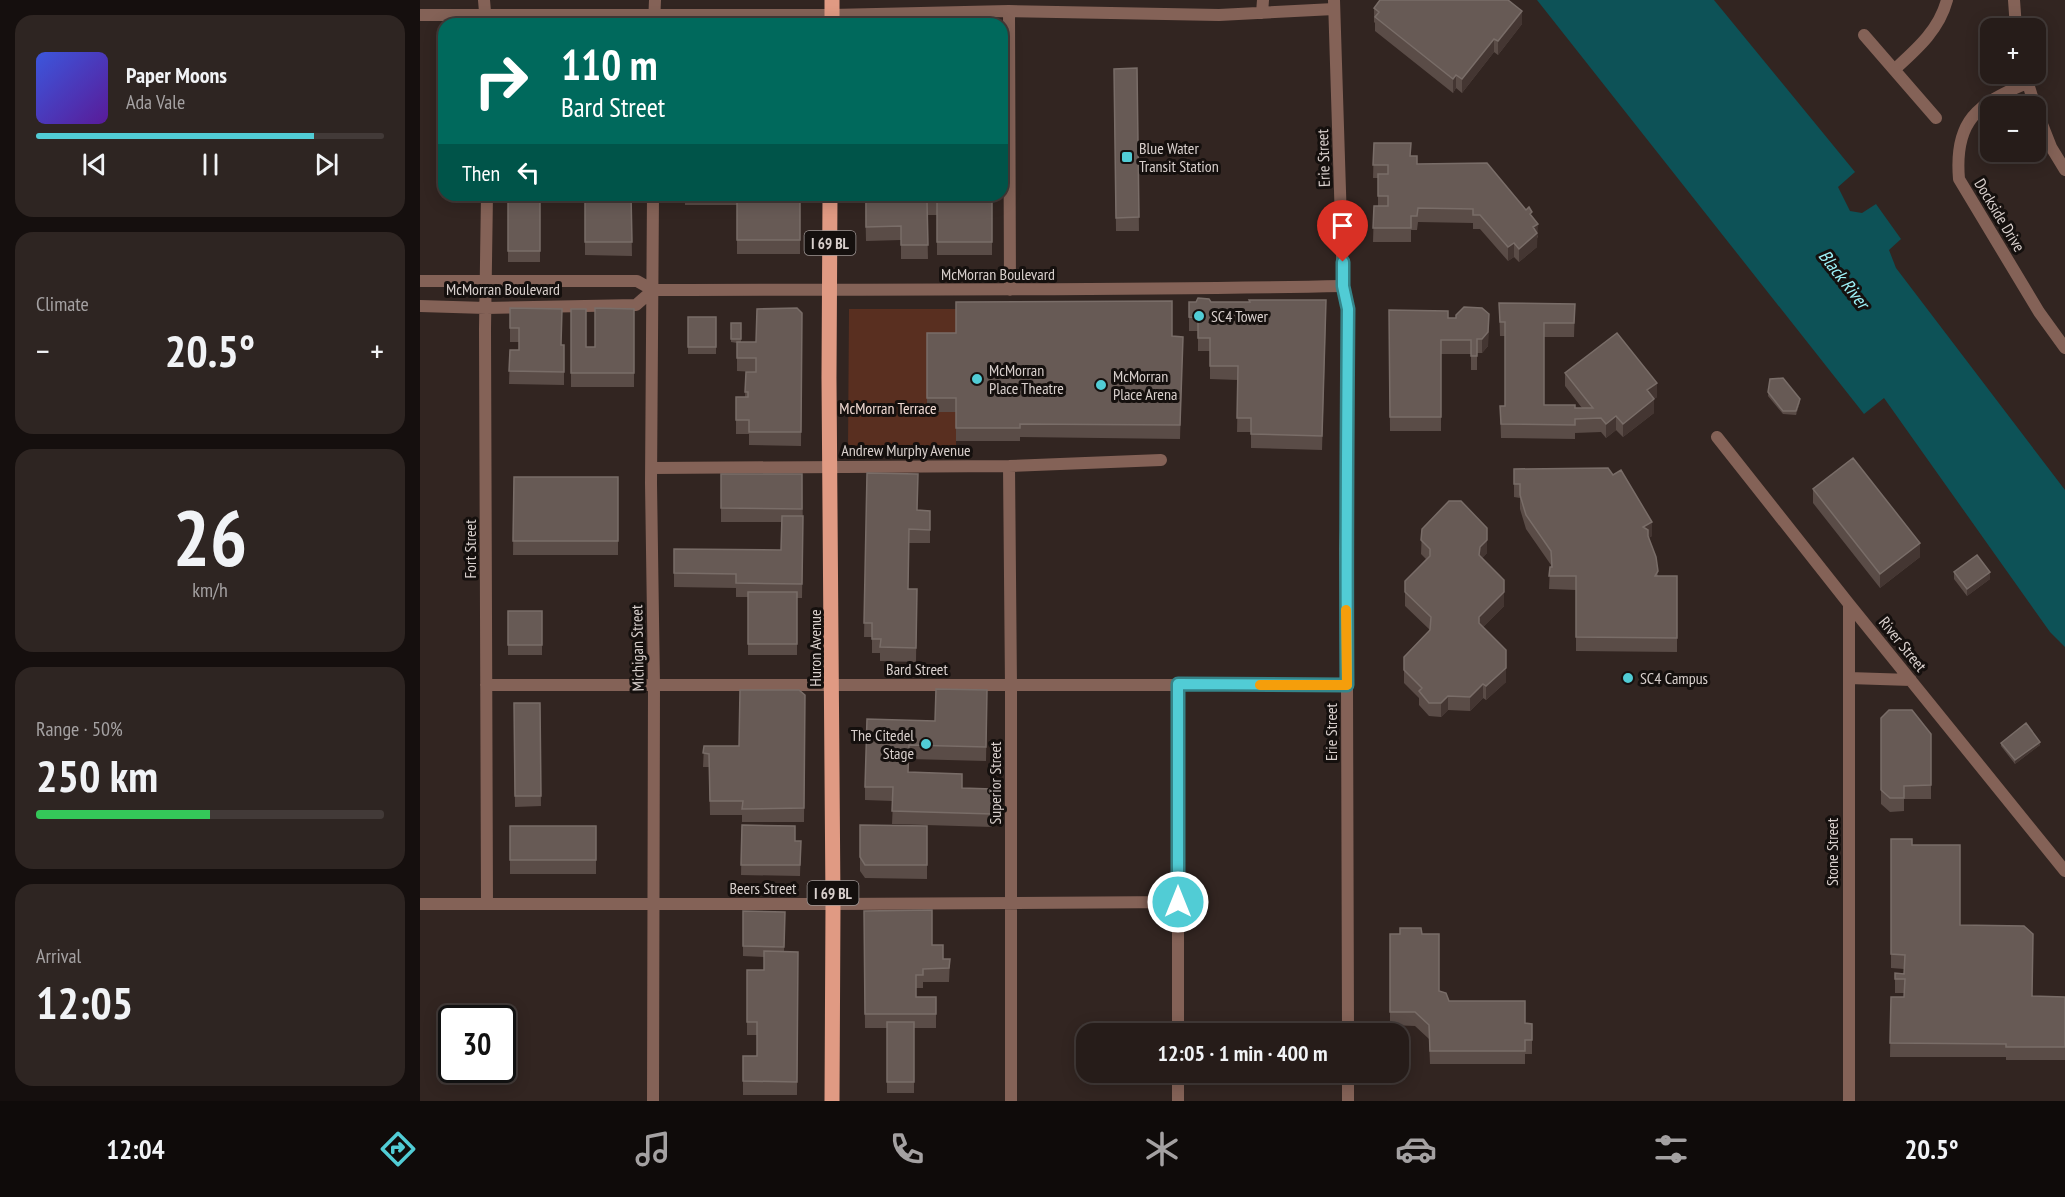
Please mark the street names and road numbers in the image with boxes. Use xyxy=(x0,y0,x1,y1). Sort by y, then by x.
street label: Erie Street xyxy=(1312,128,1334,187)
street label: Dockside Drive xyxy=(1970,175,2030,255)
road number: I 69 BL xyxy=(804,231,856,255)
street label: McMorran Boulevard xyxy=(941,264,1055,284)
street label: McMorran Boulevard xyxy=(446,279,560,299)
street label: Andrew Murphy Avenue xyxy=(841,440,971,460)
street label: Fort Street xyxy=(460,519,480,579)
street label: Michigan Street xyxy=(626,604,648,692)
street label: Huron Avenue xyxy=(805,609,825,687)
street label: River Street xyxy=(1875,612,1932,676)
street label: Bard Street xyxy=(886,659,948,679)
street label: Erie Street xyxy=(1321,702,1341,761)
street label: Superior Street xyxy=(985,741,1005,825)
street label: Stone Street xyxy=(1822,817,1842,886)
street label: Beers Street xyxy=(730,878,797,898)
road number: I 69 BL xyxy=(808,881,858,905)

